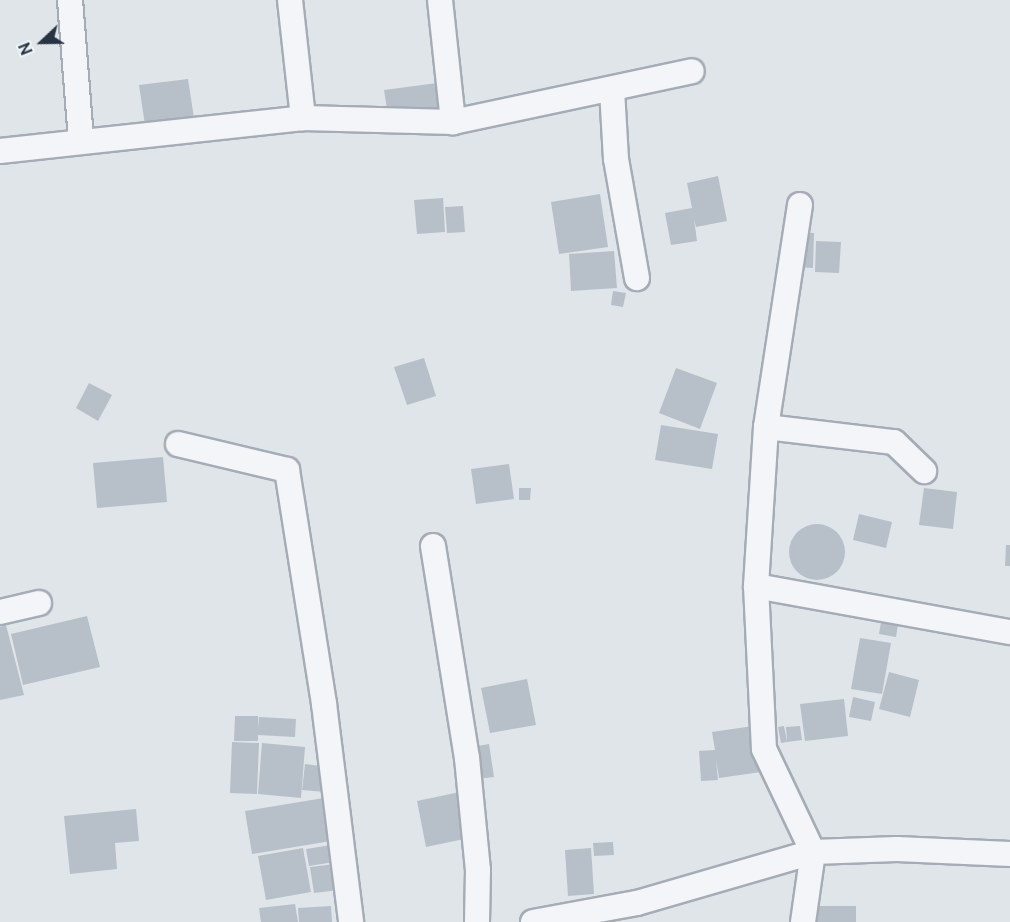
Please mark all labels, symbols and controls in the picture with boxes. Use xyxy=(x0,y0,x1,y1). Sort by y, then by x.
north arrow xyxy=(12,12,72,72)
text: N xyxy=(15,40,36,58)

